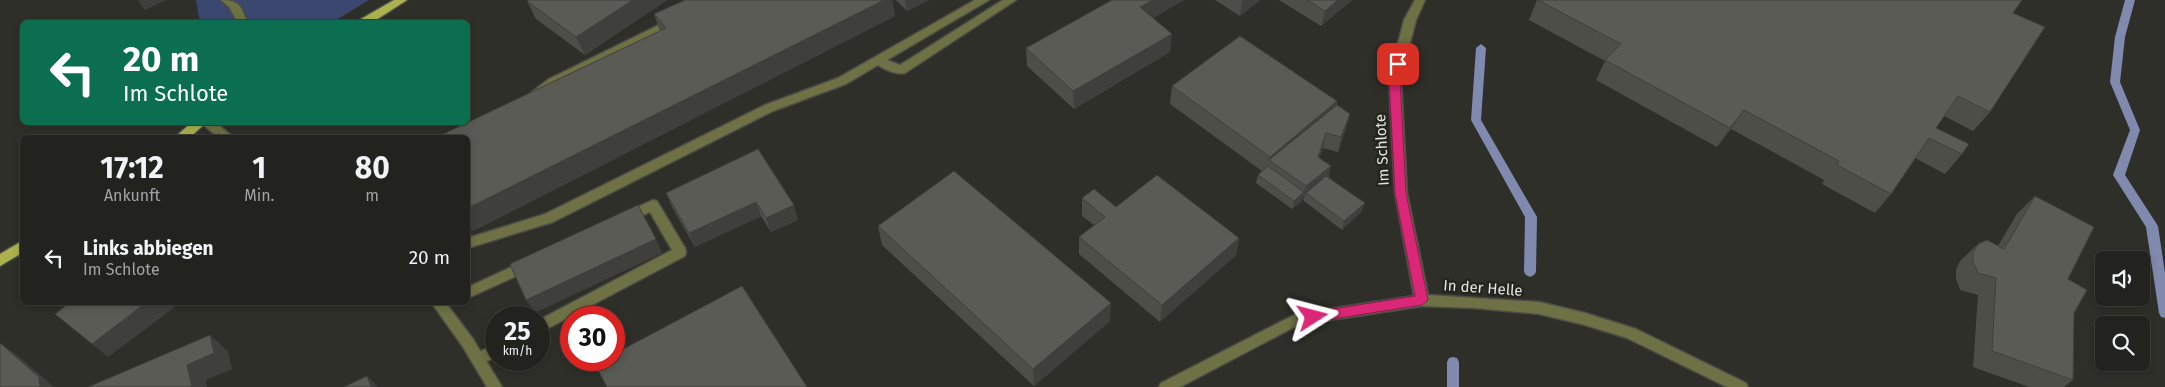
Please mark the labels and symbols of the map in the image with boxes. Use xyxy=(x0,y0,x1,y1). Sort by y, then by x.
pin xyxy=(1377,43,1419,85)
street label: Im Schlote xyxy=(1371,114,1393,186)
street label: In der Helle xyxy=(1443,276,1523,300)
position arrow xyxy=(1286,290,1338,342)
speed limit sign: 30 xyxy=(560,306,625,371)

